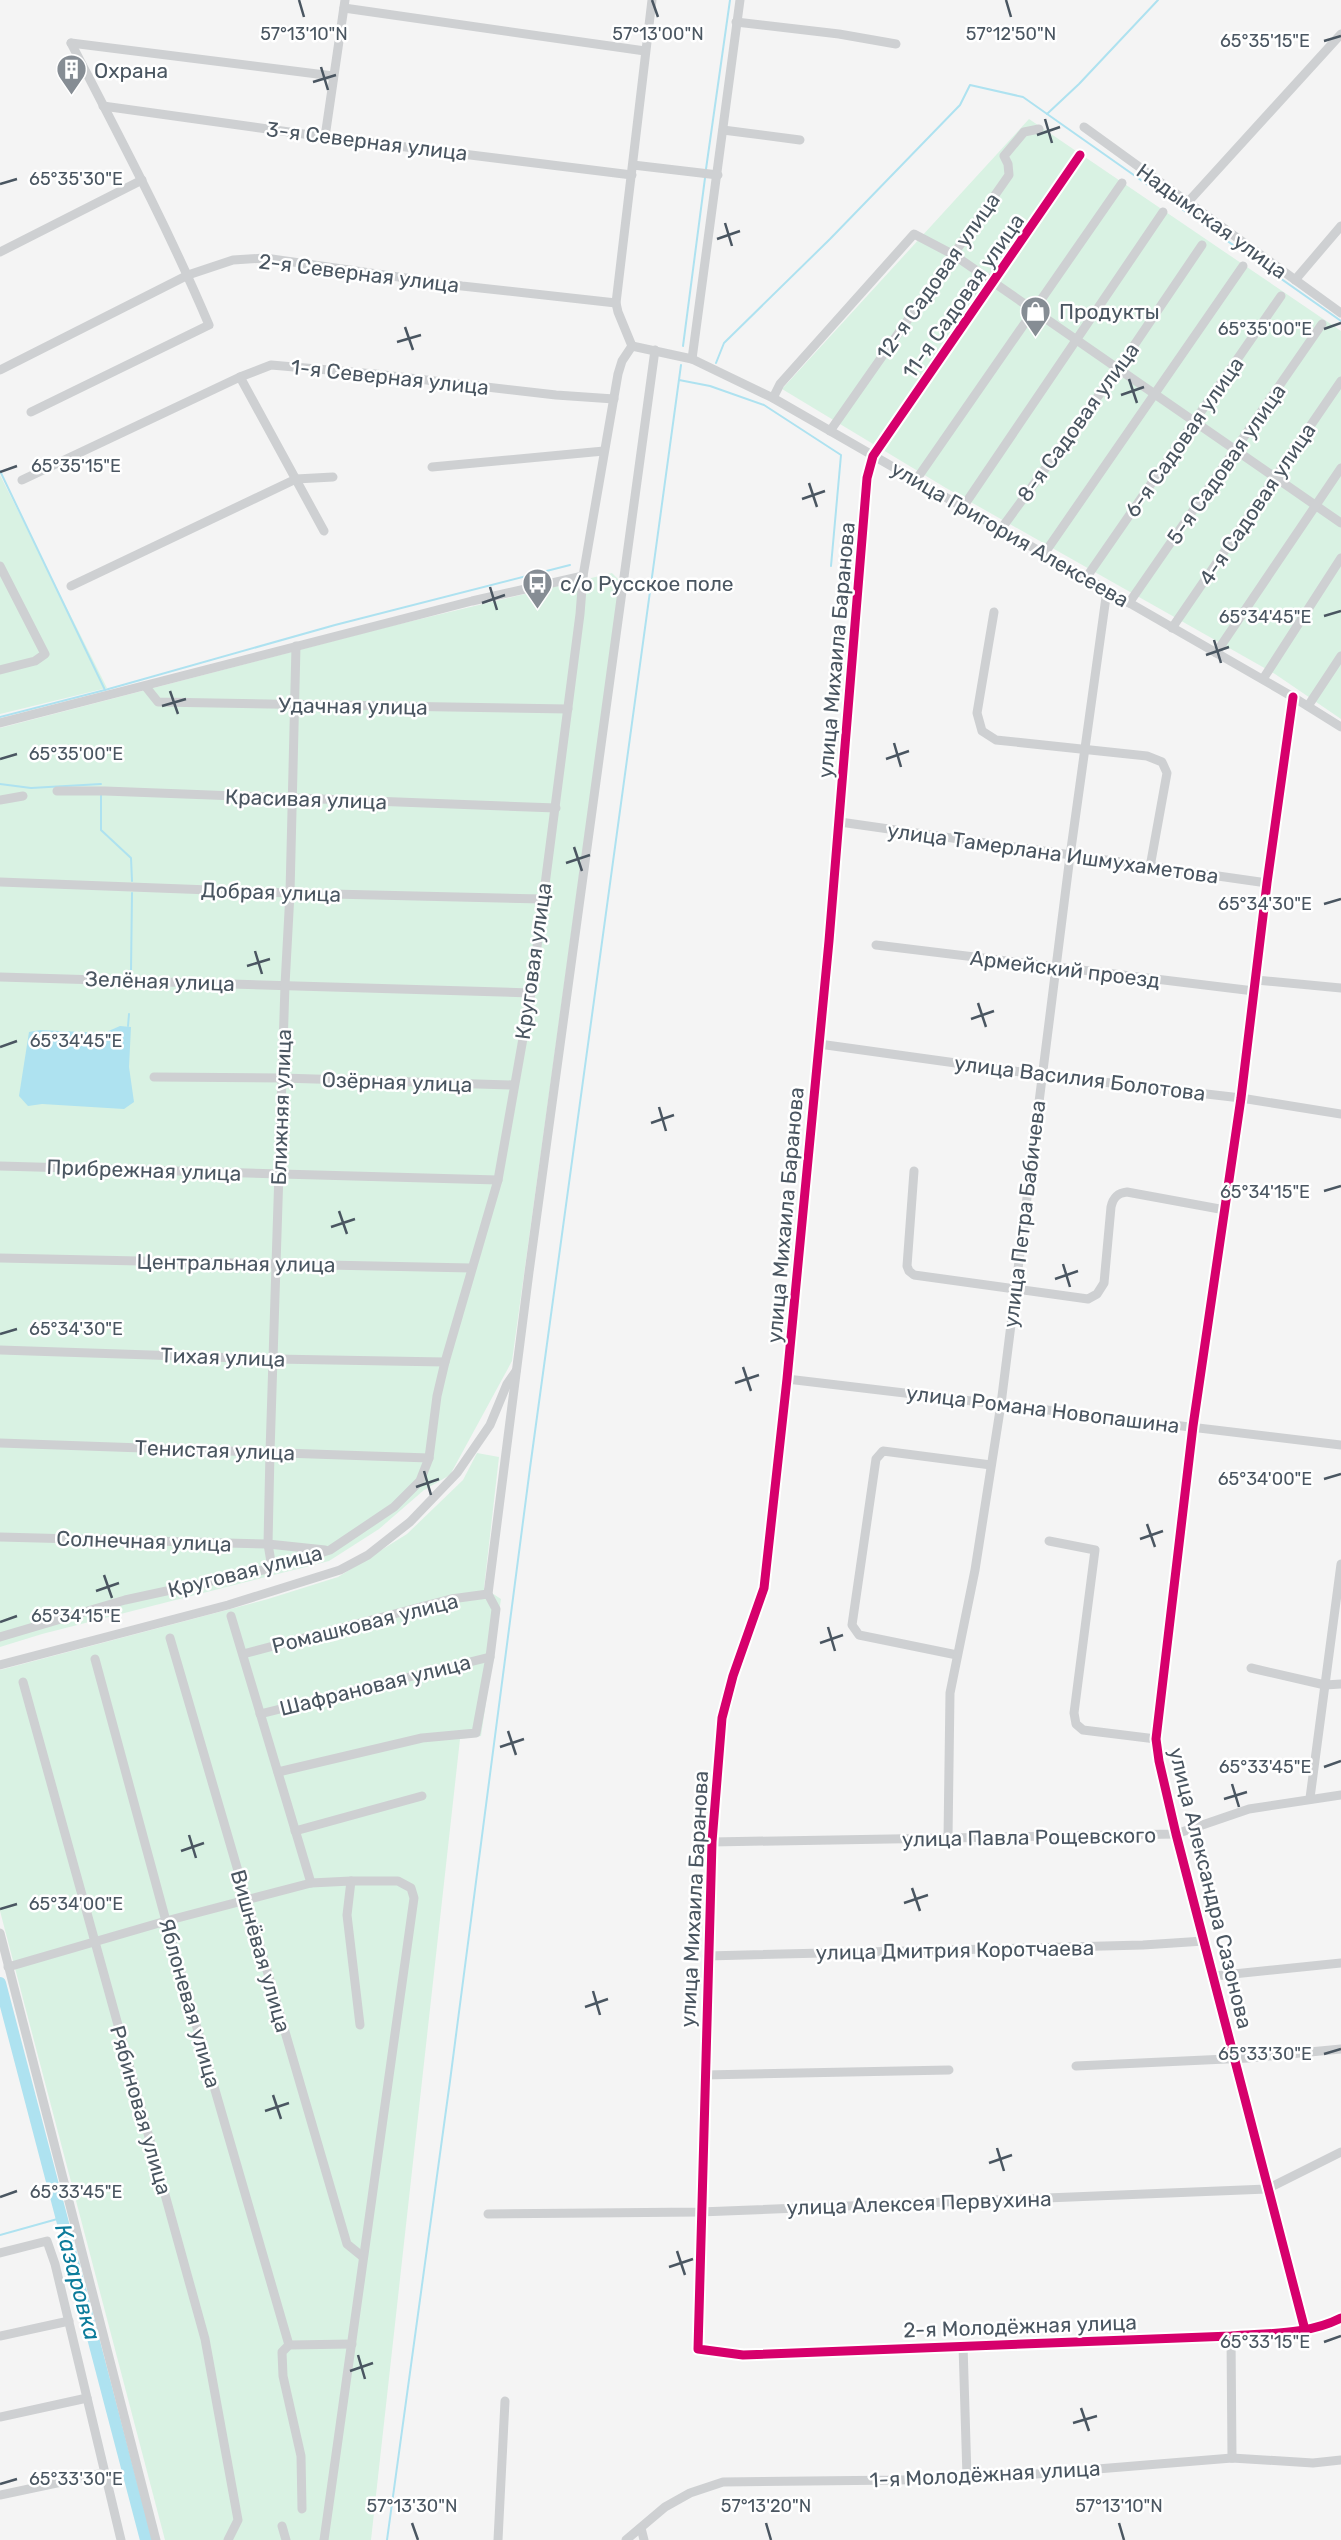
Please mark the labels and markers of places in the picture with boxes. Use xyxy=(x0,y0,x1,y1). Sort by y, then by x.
building icon: Охрана xyxy=(54,53,88,97)
place label: Охрана xyxy=(94,58,168,83)
shop icon: Продукты xyxy=(1019,294,1053,338)
place label: Продукты xyxy=(1059,299,1160,324)
bus stop icon: с/о Русское поле xyxy=(520,566,554,610)
place label: с/о Русское поле xyxy=(560,571,734,596)

